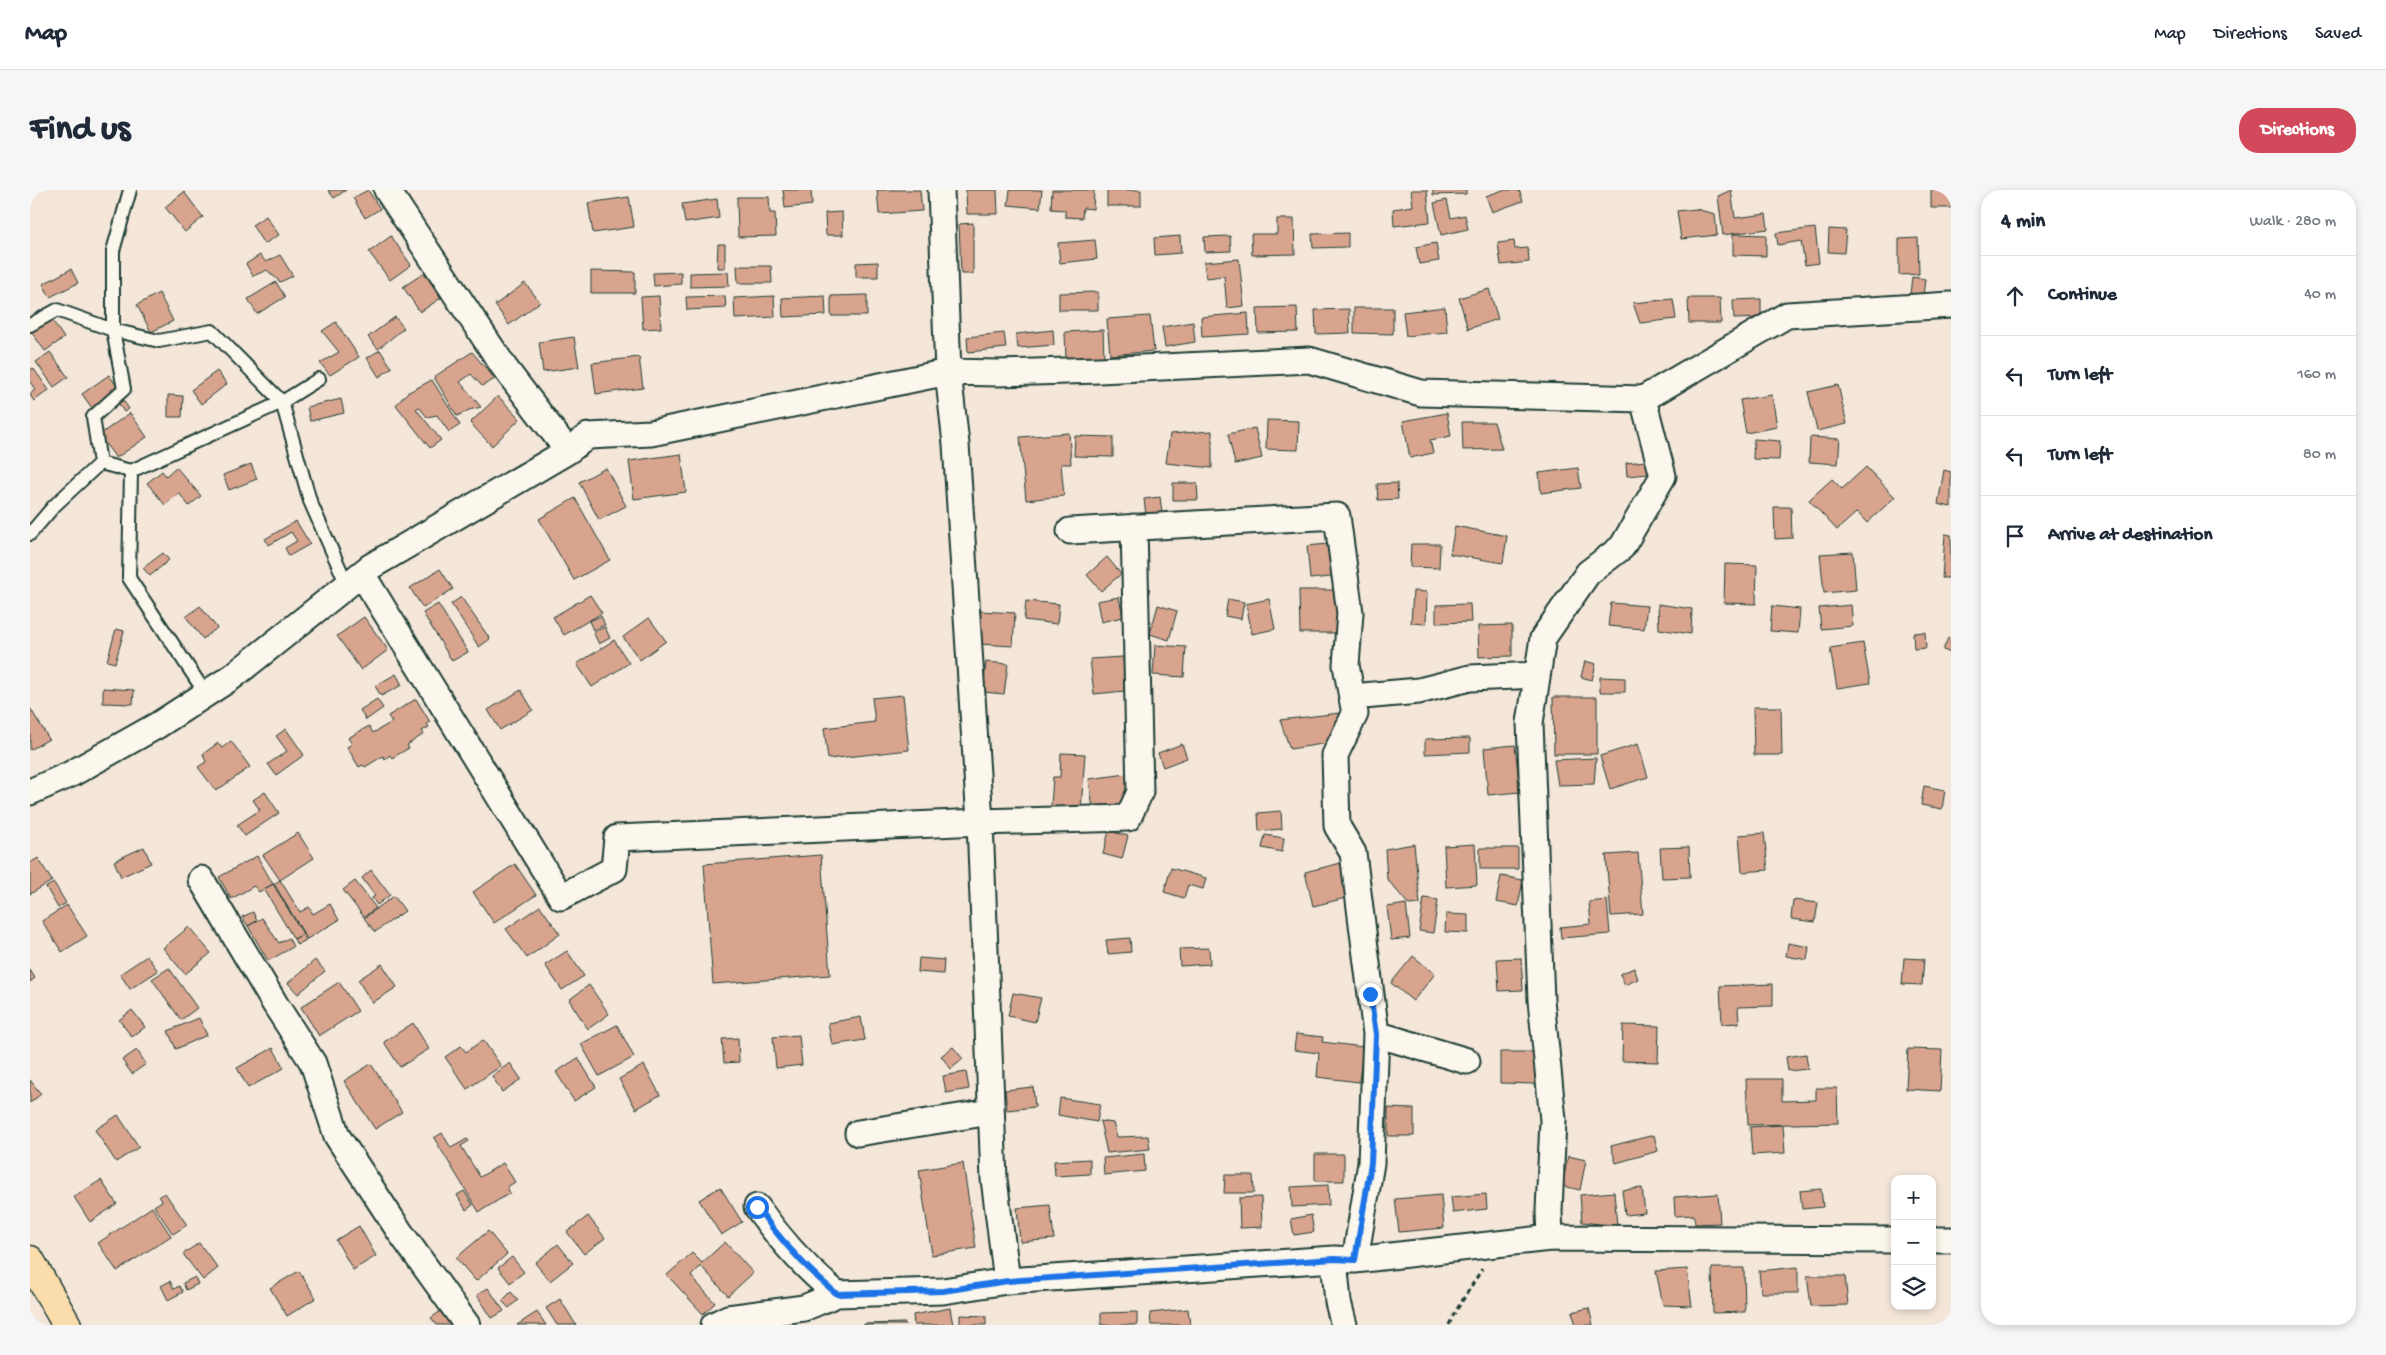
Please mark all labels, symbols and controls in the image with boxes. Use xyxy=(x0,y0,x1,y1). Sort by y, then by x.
text: Map xyxy=(25,20,67,49)
text: Map xyxy=(2154,24,2186,45)
text: Directions xyxy=(2214,24,2287,45)
text: Saved xyxy=(2315,24,2361,45)
button: Directions xyxy=(2239,108,2356,153)
text: Find us xyxy=(30,110,130,151)
text: 4 min xyxy=(2001,210,2045,235)
text: Walk · 280 m xyxy=(2249,213,2336,232)
icon: ahead xyxy=(2001,282,2029,310)
text: Continue xyxy=(2048,284,2117,307)
text: 40 m xyxy=(2304,286,2336,305)
icon: left xyxy=(2001,362,2029,390)
text: Turn left xyxy=(2048,364,2112,387)
text: 160 m xyxy=(2297,366,2336,385)
icon: left xyxy=(2001,442,2029,470)
text: Turn left xyxy=(2048,444,2112,467)
text: 80 m xyxy=(2303,446,2336,465)
icon: arrive xyxy=(2001,522,2029,550)
text: Arrive at destination xyxy=(2048,524,2212,547)
route end xyxy=(1359,983,1382,1006)
map controls xyxy=(1891,1175,1936,1310)
button: + xyxy=(1891,1175,1936,1220)
route start xyxy=(746,1196,769,1219)
button: − xyxy=(1891,1220,1936,1265)
button: layers xyxy=(1891,1265,1936,1310)

